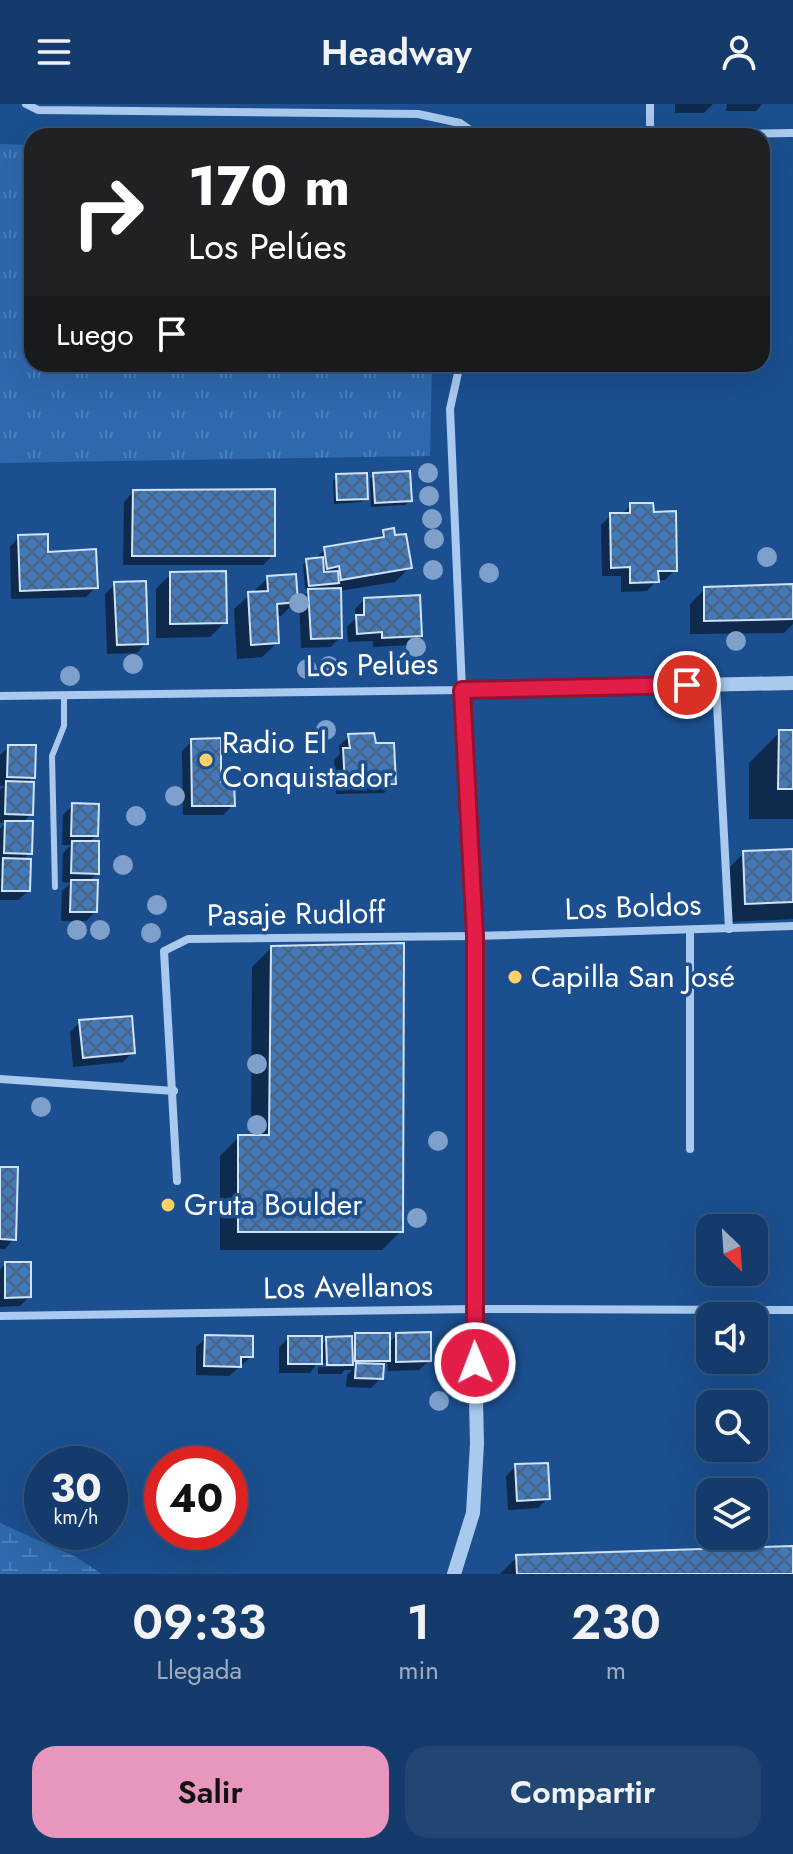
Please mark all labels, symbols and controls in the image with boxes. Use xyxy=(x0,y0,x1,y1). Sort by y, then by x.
text: Headway xyxy=(321,26,472,78)
icon: menu xyxy=(32,30,76,74)
icon: person xyxy=(717,30,761,74)
text: 170 m xyxy=(188,145,350,226)
icon: right xyxy=(56,160,160,264)
text: Los Pelúes xyxy=(188,220,347,272)
icon: arrive xyxy=(150,312,194,356)
text: Luego xyxy=(56,313,134,356)
street label: Los Pelúes xyxy=(306,642,438,687)
pin xyxy=(653,651,721,719)
icon: arrive xyxy=(665,663,709,707)
place label: Radio El Conquistador xyxy=(222,721,394,798)
marker: Radio El Conquistador xyxy=(197,751,215,769)
street label: Los Boldos xyxy=(564,883,702,930)
street label: Pasaje Rudloff xyxy=(206,890,387,937)
place label: Capilla San José xyxy=(531,955,735,998)
marker: Capilla San José xyxy=(506,968,524,986)
place label: Gruta Boulder xyxy=(184,1183,363,1226)
marker: Gruta Boulder xyxy=(159,1196,177,1214)
north arrow xyxy=(696,1214,768,1286)
map controls xyxy=(696,1214,768,1550)
street label: Los Avellanos xyxy=(263,1264,433,1309)
button: sound xyxy=(696,1302,768,1374)
position arrow xyxy=(433,1321,517,1405)
button: search xyxy=(696,1390,768,1462)
speed limit sign: 40 xyxy=(144,1446,248,1550)
text: 30 xyxy=(50,1459,102,1517)
button: layers xyxy=(696,1478,768,1550)
text: km/h xyxy=(53,1503,99,1532)
text: 09:33 xyxy=(132,1588,266,1657)
text: 1 xyxy=(407,1588,430,1657)
text: 230 xyxy=(571,1588,661,1657)
text: Llegada xyxy=(156,1651,242,1689)
text: min xyxy=(398,1651,439,1689)
text: m xyxy=(606,1651,626,1689)
button: Salir xyxy=(32,1746,389,1838)
button: Compartir xyxy=(405,1746,761,1838)

